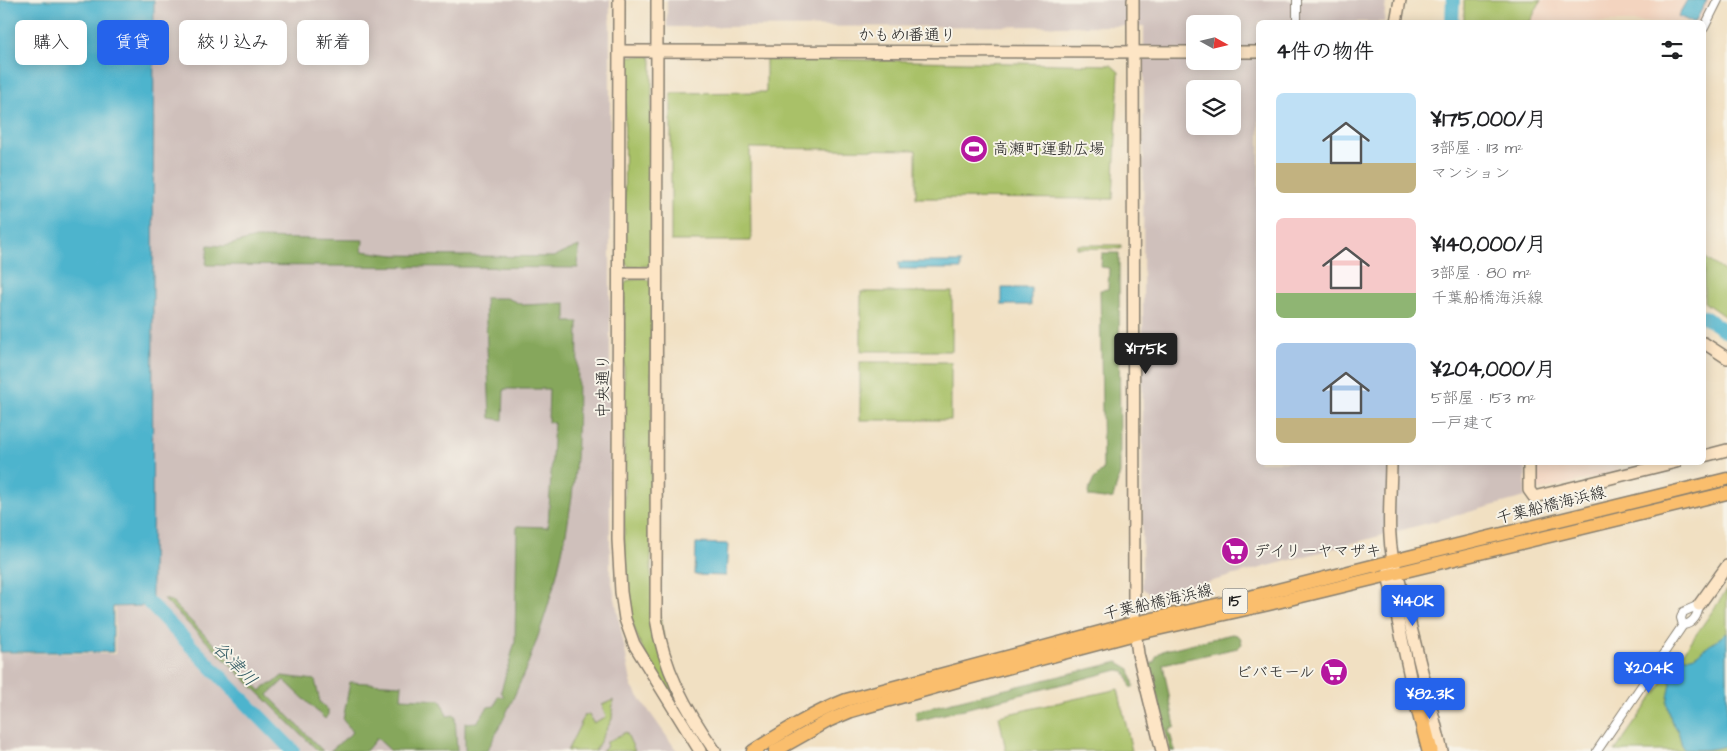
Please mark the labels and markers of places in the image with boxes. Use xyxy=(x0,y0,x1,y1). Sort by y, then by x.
sports icon: 高瀬町運動広場 xyxy=(959,134,989,164)
place label: 高瀬町運動広場 xyxy=(993,138,1105,160)
pin: ¥175K xyxy=(1111,332,1181,375)
supermarket icon: デイリーヤマザキ xyxy=(1220,536,1250,566)
place label: デイリーヤマザキ xyxy=(1254,540,1381,562)
pin: ¥140K xyxy=(1378,584,1448,627)
pin: ¥204K xyxy=(1614,652,1684,694)
supermarket icon: ビバモール xyxy=(1319,657,1349,687)
place label: ビバモール xyxy=(1236,661,1315,683)
pin: ¥82.3K xyxy=(1389,678,1471,720)

